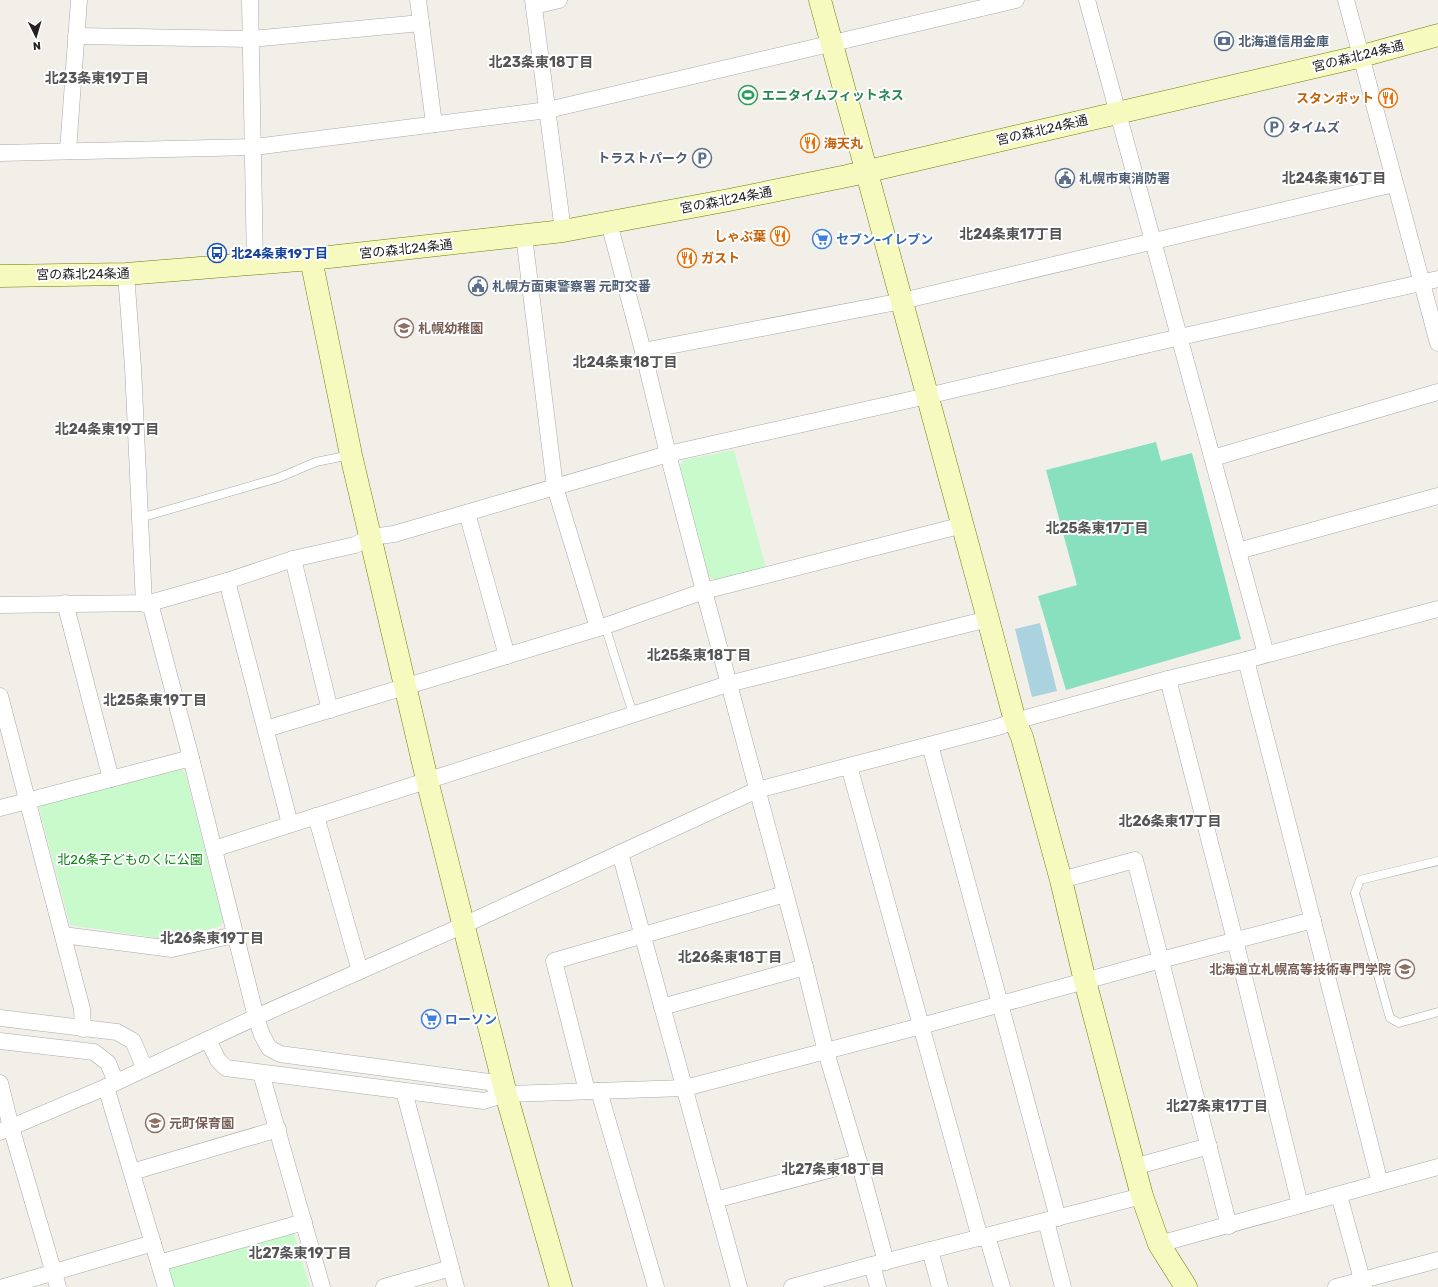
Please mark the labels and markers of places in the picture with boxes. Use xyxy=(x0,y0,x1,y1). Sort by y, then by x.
bank icon: 北海道信用金庫 xyxy=(1213,30,1235,52)
place label: 北海道信用金庫 xyxy=(1238,34,1329,49)
sports icon: エニタイムフィットネス xyxy=(737,84,759,106)
restaurant icon: スタンポット xyxy=(1377,87,1399,109)
place label: エニタイムフィットネス xyxy=(762,88,904,103)
place label: スタンポット xyxy=(1296,91,1374,106)
parking icon: タイムズ xyxy=(1263,116,1285,138)
place label: タイムズ xyxy=(1288,120,1340,135)
restaurant icon: 海天丸 xyxy=(799,132,821,154)
place label: 海天丸 xyxy=(824,136,863,151)
parking icon: トラストパーク xyxy=(691,147,713,169)
place label: トラストパーク xyxy=(597,151,688,166)
public building icon: 札幌市東消防署 xyxy=(1054,167,1076,189)
place label: 札幌市東消防署 xyxy=(1079,171,1170,186)
restaurant icon: しゃぶ葉 xyxy=(769,225,791,247)
supermarket icon: セブン-イレブン xyxy=(811,228,833,250)
place label: しゃぶ葉 xyxy=(714,229,766,244)
place label: セブン-イレブン xyxy=(836,232,933,247)
bus stop icon: 北24条東19丁目 xyxy=(206,242,228,264)
place label: 北24条東19丁目 xyxy=(231,246,328,261)
restaurant icon: ガスト xyxy=(676,247,698,269)
place label: ガスト xyxy=(701,251,740,266)
public building icon: 札幌方面東警察署 元町交番 xyxy=(467,275,489,297)
place label: 札幌方面東警察署 元町交番 xyxy=(492,279,651,294)
school or university icon: 札幌幼稚園 xyxy=(393,317,415,339)
place label: 札幌幼稚園 xyxy=(418,321,483,336)
school or university icon: 北海道立札幌高等技術専門学院 xyxy=(1394,958,1416,980)
place label: 北海道立札幌高等技術専門学院 xyxy=(1209,962,1391,977)
supermarket icon: ローソン xyxy=(420,1008,442,1030)
place label: ローソン xyxy=(445,1012,497,1027)
school or university icon: 元町保育園 xyxy=(144,1112,166,1134)
place label: 元町保育園 xyxy=(169,1116,234,1131)

